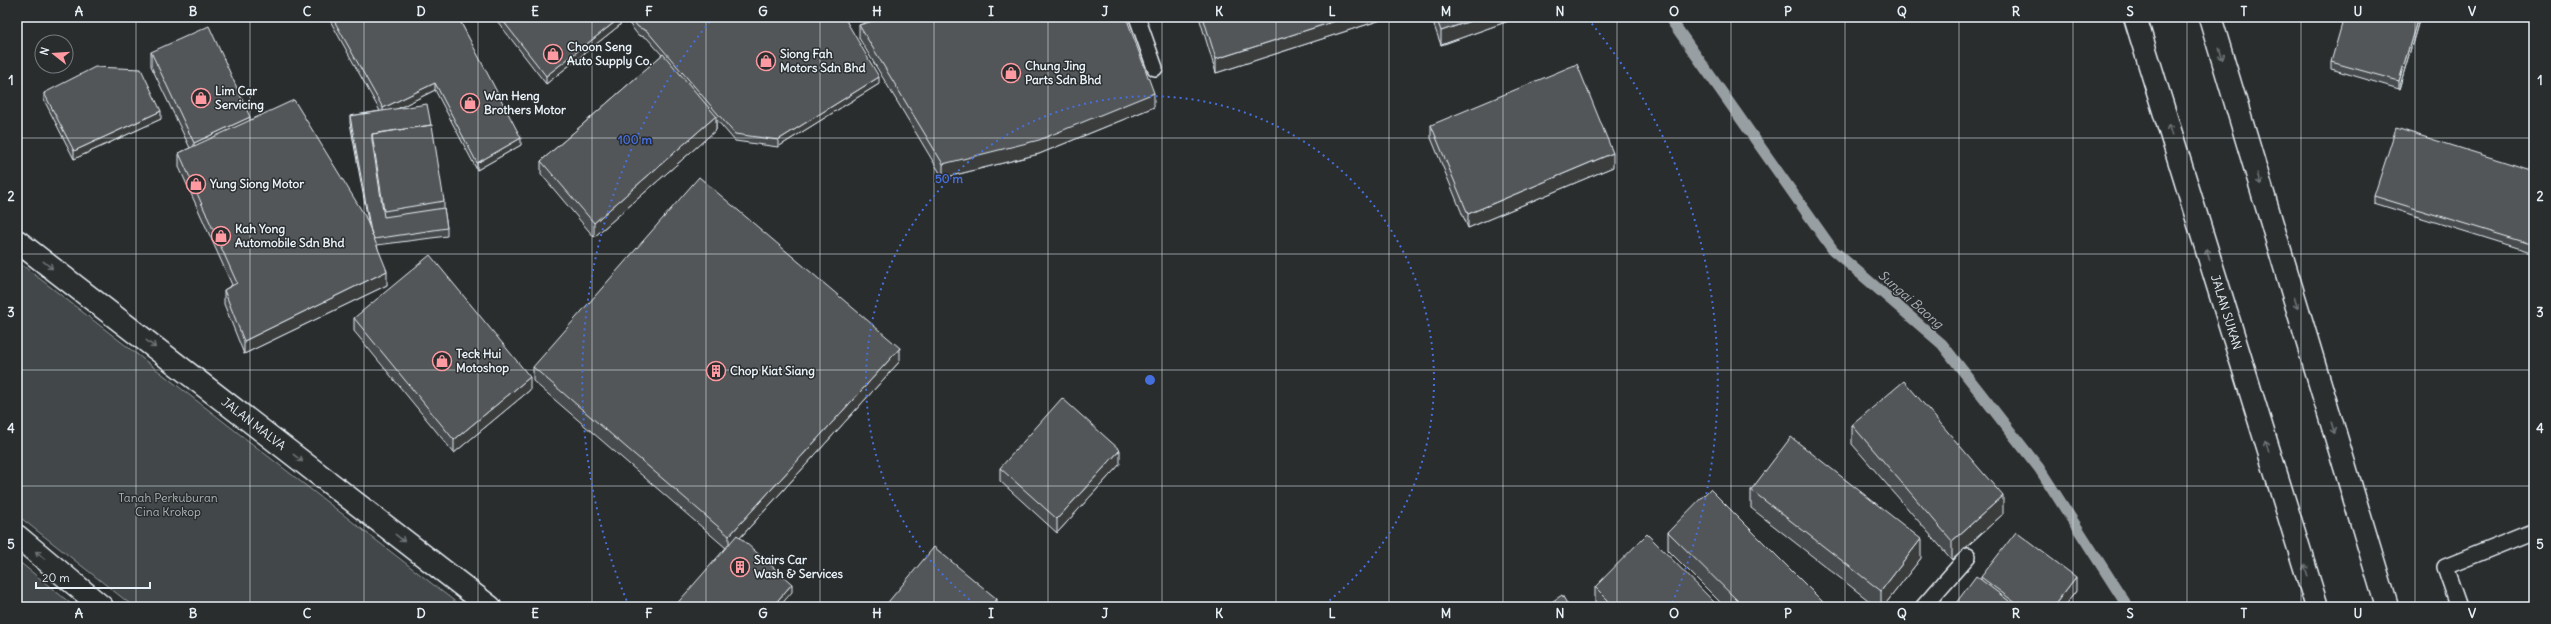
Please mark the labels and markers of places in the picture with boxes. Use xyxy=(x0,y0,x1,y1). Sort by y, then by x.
place label: Choon Seng Auto Supply Co. xyxy=(567,39,653,69)
shop icon: Choon Seng Auto Supply Co. xyxy=(542,43,564,65)
place label: Siong Fah Motors Sdn Bhd xyxy=(780,46,866,75)
shop icon: Siong Fah Motors Sdn Bhd xyxy=(755,50,777,72)
place label: Chung Jing Parts Sdn Bhd xyxy=(1025,58,1101,87)
shop icon: Chung Jing Parts Sdn Bhd xyxy=(1000,62,1022,84)
place label: Lim Car Servicing xyxy=(215,83,264,113)
shop icon: Lim Car Servicing xyxy=(190,87,212,109)
place label: Wan Heng Brothers Motor xyxy=(484,88,566,117)
shop icon: Wan Heng Brothers Motor xyxy=(459,92,481,114)
shop icon: Yung Siong Motor xyxy=(185,173,207,195)
place label: Yung Siong Motor xyxy=(209,176,304,192)
place label: Kah Yong Automobile Sdn Bhd xyxy=(235,221,344,250)
shop icon: Kah Yong Automobile Sdn Bhd xyxy=(210,225,232,247)
place label: Teck Hui Motoshop xyxy=(456,346,509,376)
shop icon: Teck Hui Motoshop xyxy=(431,350,453,372)
building icon: Chop Kiat Siang xyxy=(705,360,727,382)
place label: Chop Kiat Siang xyxy=(730,363,815,379)
centre of rings xyxy=(1143,373,1157,387)
place label: Stairs Car Wash & Services xyxy=(754,552,844,581)
building icon: Stairs Car Wash & Services xyxy=(729,556,751,578)

